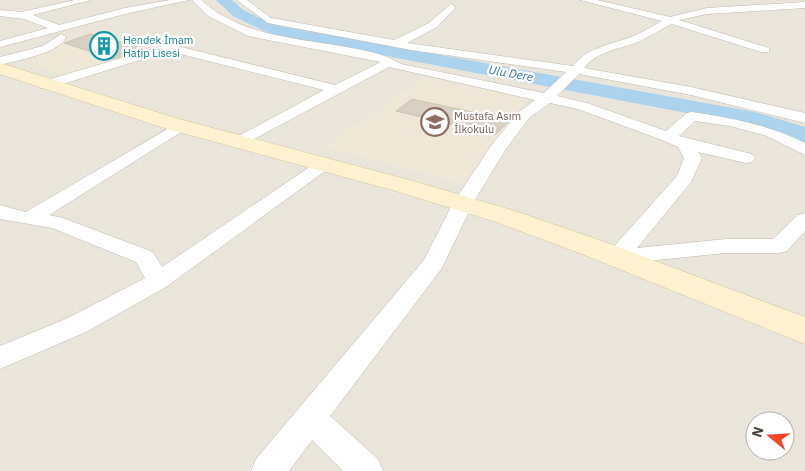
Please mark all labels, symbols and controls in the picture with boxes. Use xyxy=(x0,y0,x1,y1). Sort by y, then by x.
building icon: Hendek İmam Hatip Lisesi xyxy=(89,31,119,61)
place label: Hendek İmam Hatip Lisesi xyxy=(123,33,193,60)
water label: Ulu Dere xyxy=(488,62,534,84)
school or university icon: Mustafa Asım İlkokulu xyxy=(420,107,450,137)
place label: Mustafa Asım İlkokulu xyxy=(454,109,521,136)
north arrow xyxy=(745,411,795,461)
text: N xyxy=(748,424,768,440)

